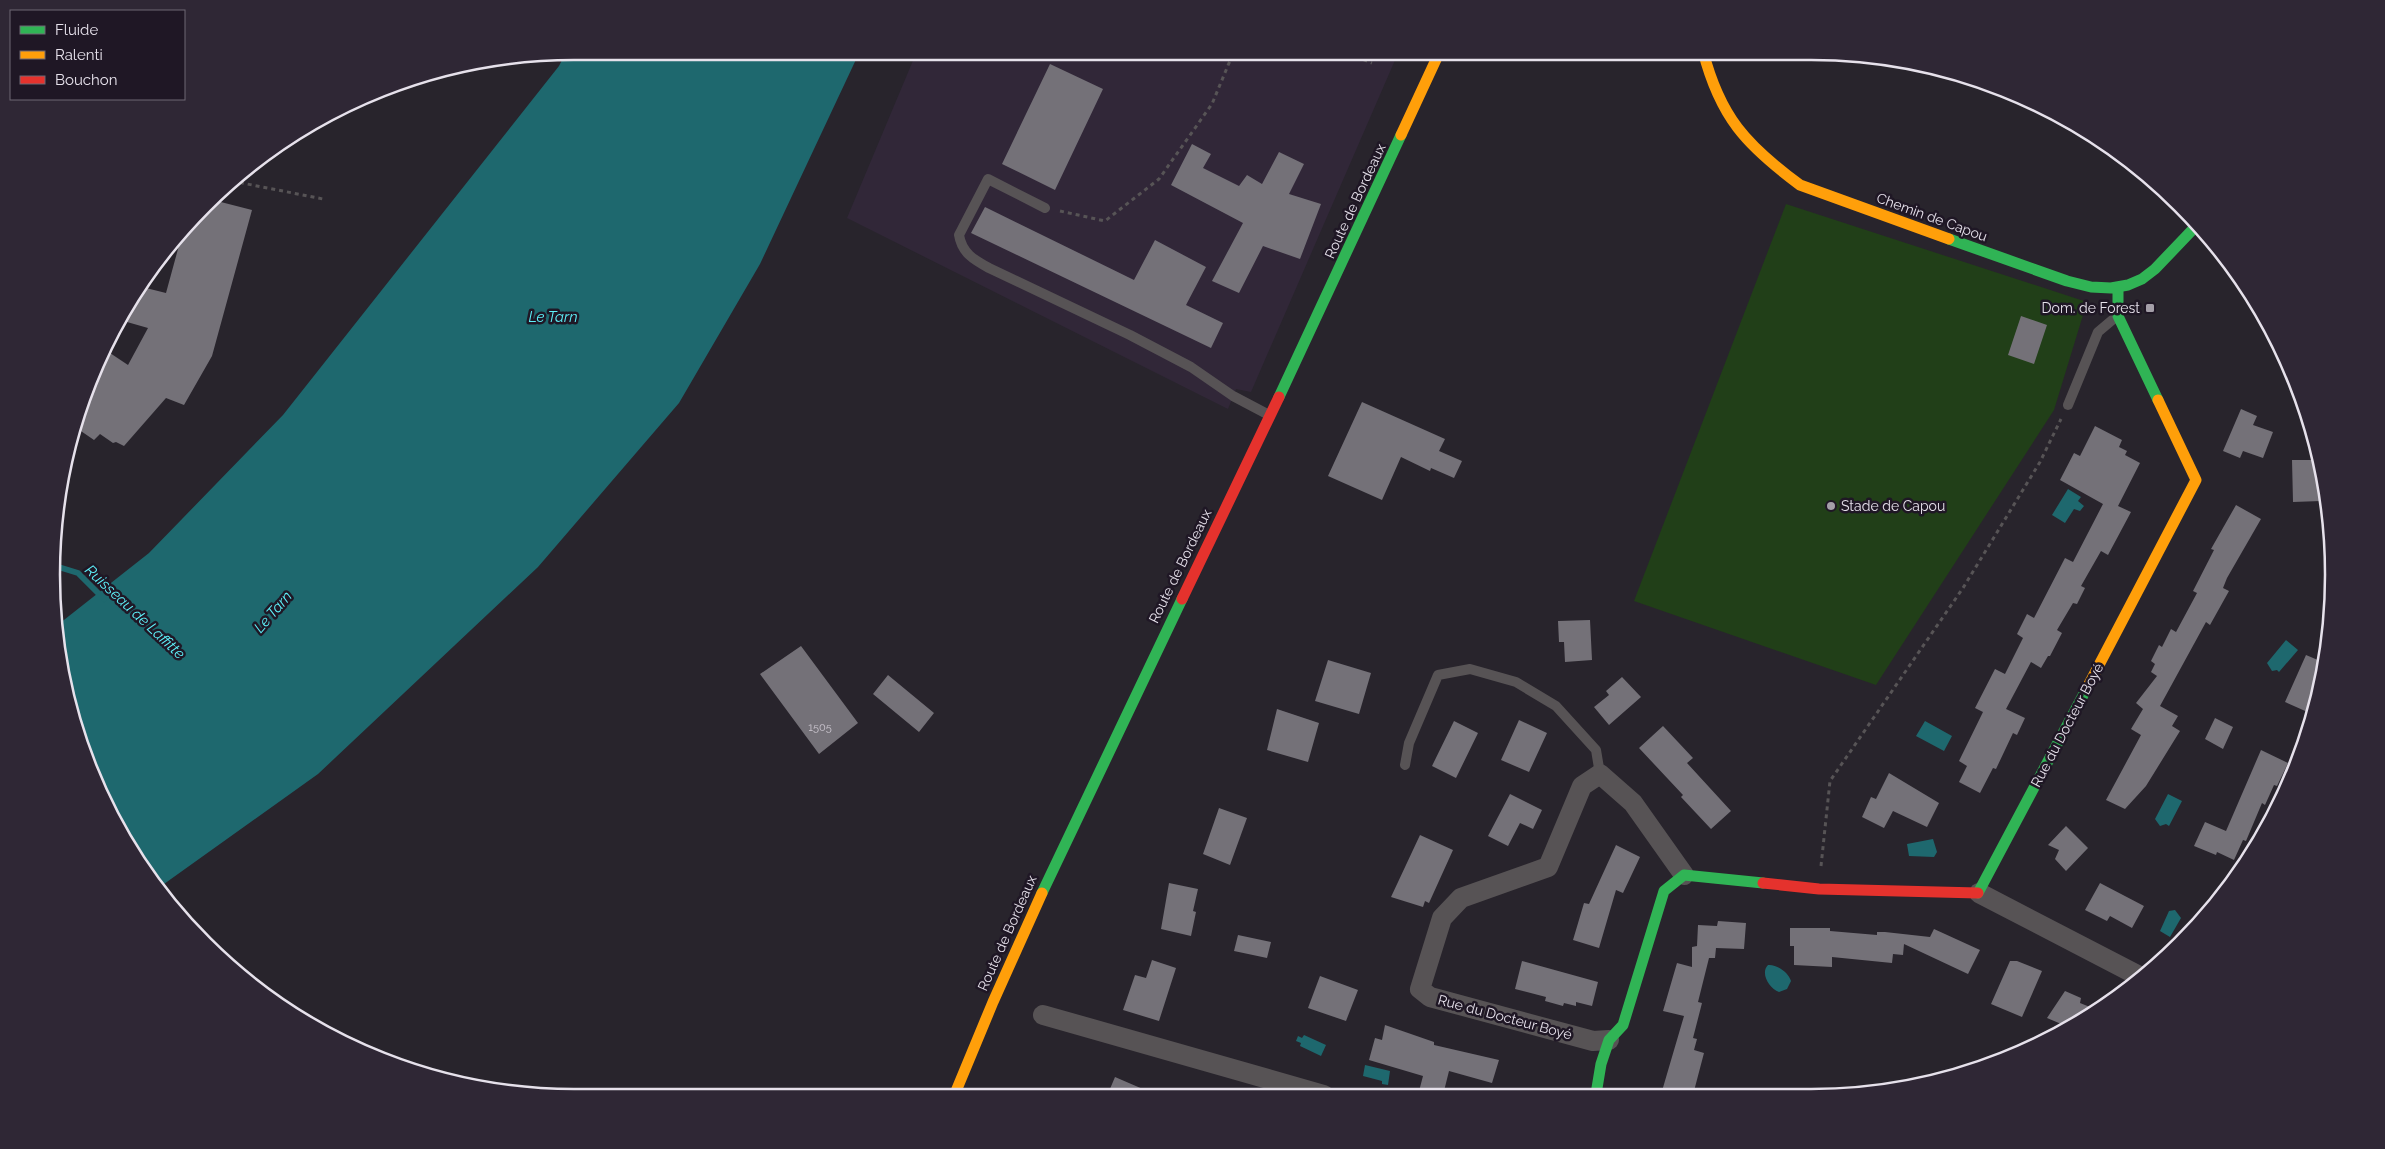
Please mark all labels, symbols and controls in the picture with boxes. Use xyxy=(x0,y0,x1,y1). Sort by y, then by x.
legend xyxy=(10,10,185,100)
text: Fluide xyxy=(55,21,98,39)
text: Ralenti xyxy=(55,46,103,64)
text: Bouchon xyxy=(55,71,117,89)
street label: Route de Bordeaux xyxy=(1321,141,1389,261)
street label: Chemin de Capou xyxy=(1874,190,1990,244)
place label: Dom. de Forest xyxy=(2042,300,2140,316)
marker: Dom. de Forest xyxy=(2144,302,2156,314)
water label: Le Tarn xyxy=(528,308,578,326)
place label: Stade de Capou xyxy=(1841,498,1945,514)
marker: Stade de Capou xyxy=(1825,500,1837,512)
street label: Route de Bordeaux xyxy=(1145,506,1215,626)
water label: Ruisseau de Laffitte xyxy=(81,561,189,663)
water label: Le Tarn xyxy=(250,588,296,636)
street label: Rue du Docteur Boyé xyxy=(2028,660,2106,790)
house number: 1505 xyxy=(808,721,832,734)
street label: Route de Bordeaux xyxy=(974,873,1040,993)
street label: Rue du Docteur Boyé xyxy=(1436,991,1574,1043)

